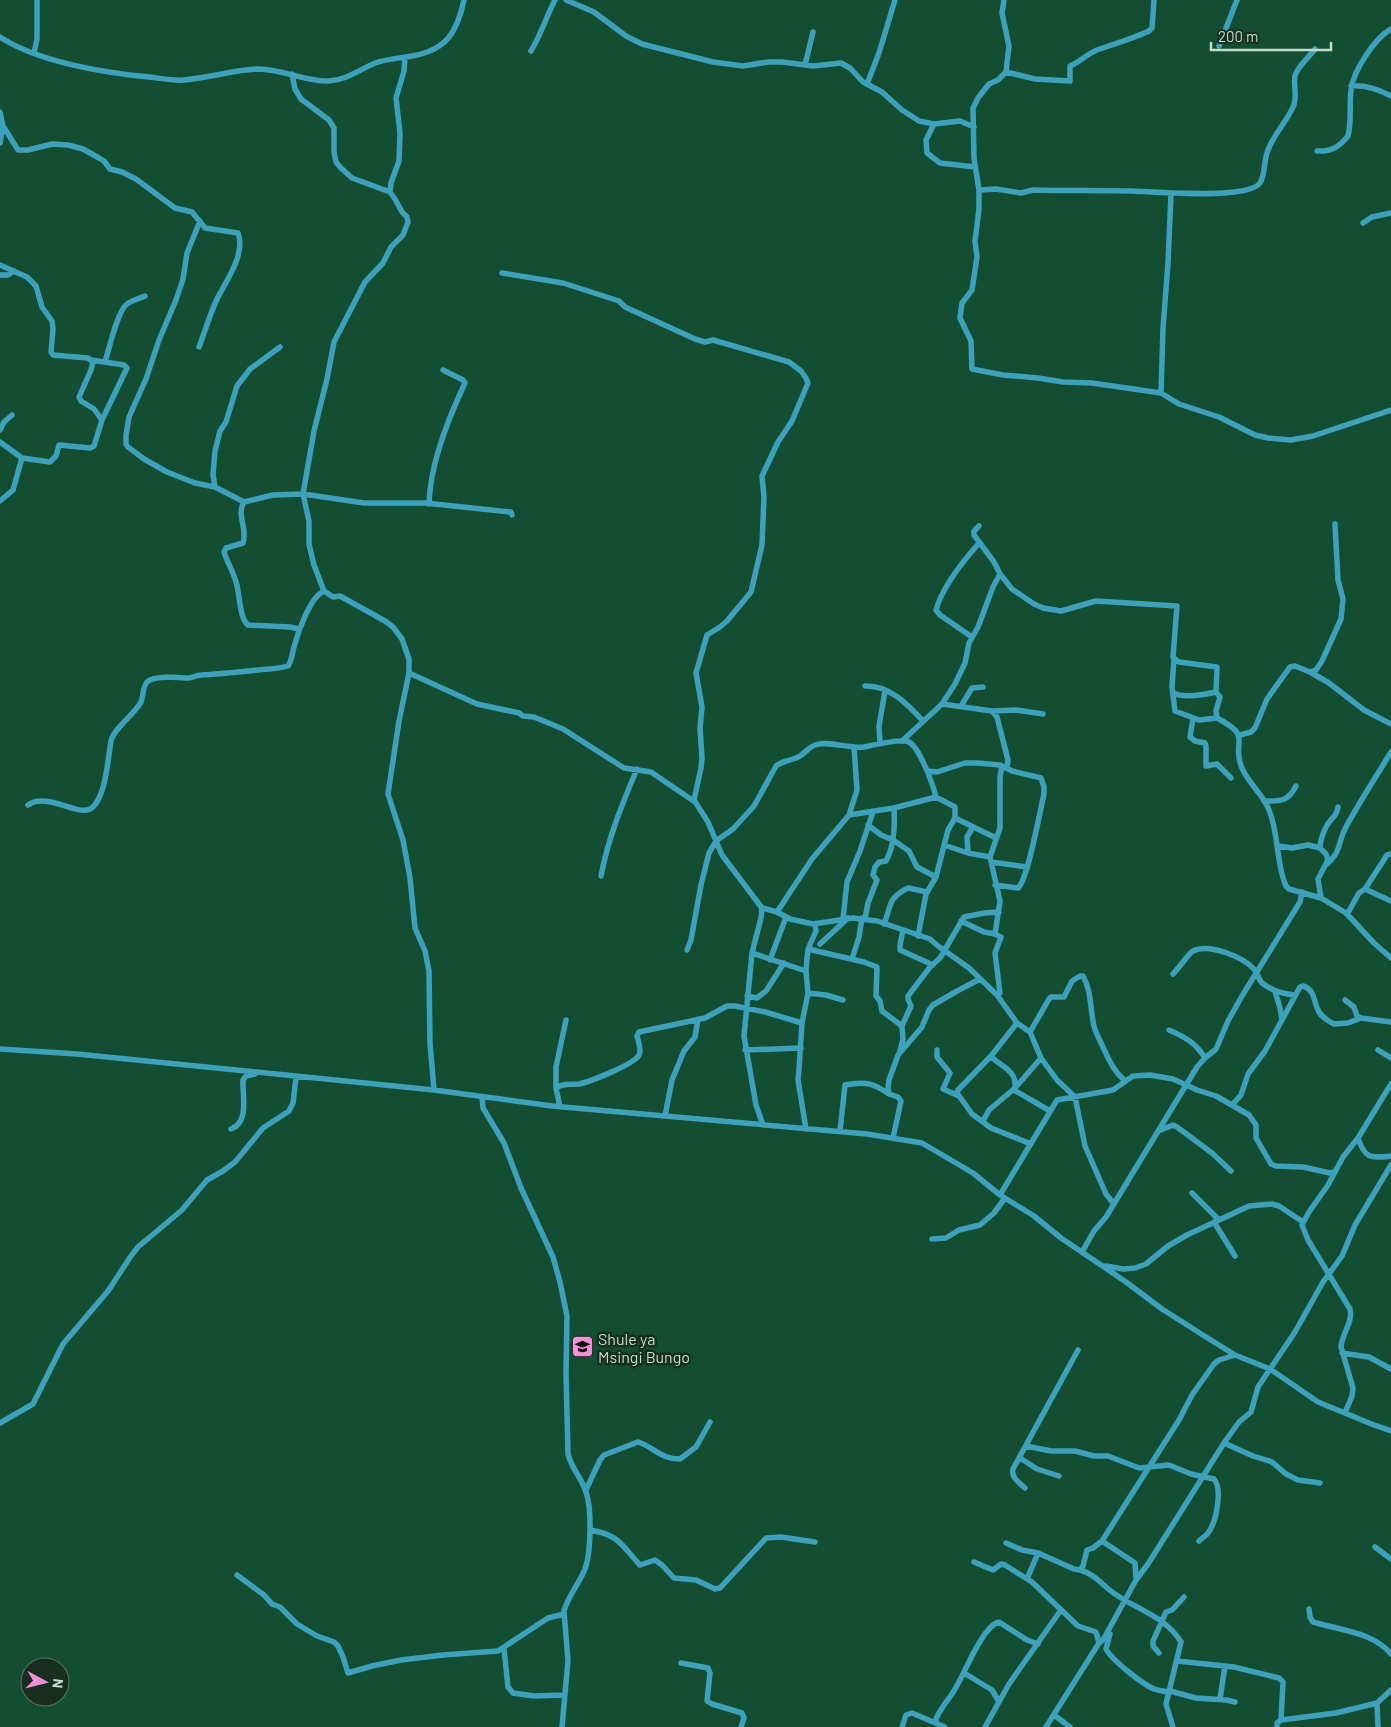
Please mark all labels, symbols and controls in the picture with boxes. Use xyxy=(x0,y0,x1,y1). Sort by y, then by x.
scale bar xyxy=(1211,20,1331,52)
text: 200 m xyxy=(1218,27,1258,45)
place label: Shule ya Msingi Bungo xyxy=(598,1329,690,1366)
school or university icon: Shule ya Msingi Bungo xyxy=(570,1335,594,1359)
north arrow xyxy=(20,1657,70,1707)
text: N xyxy=(49,1678,67,1689)

